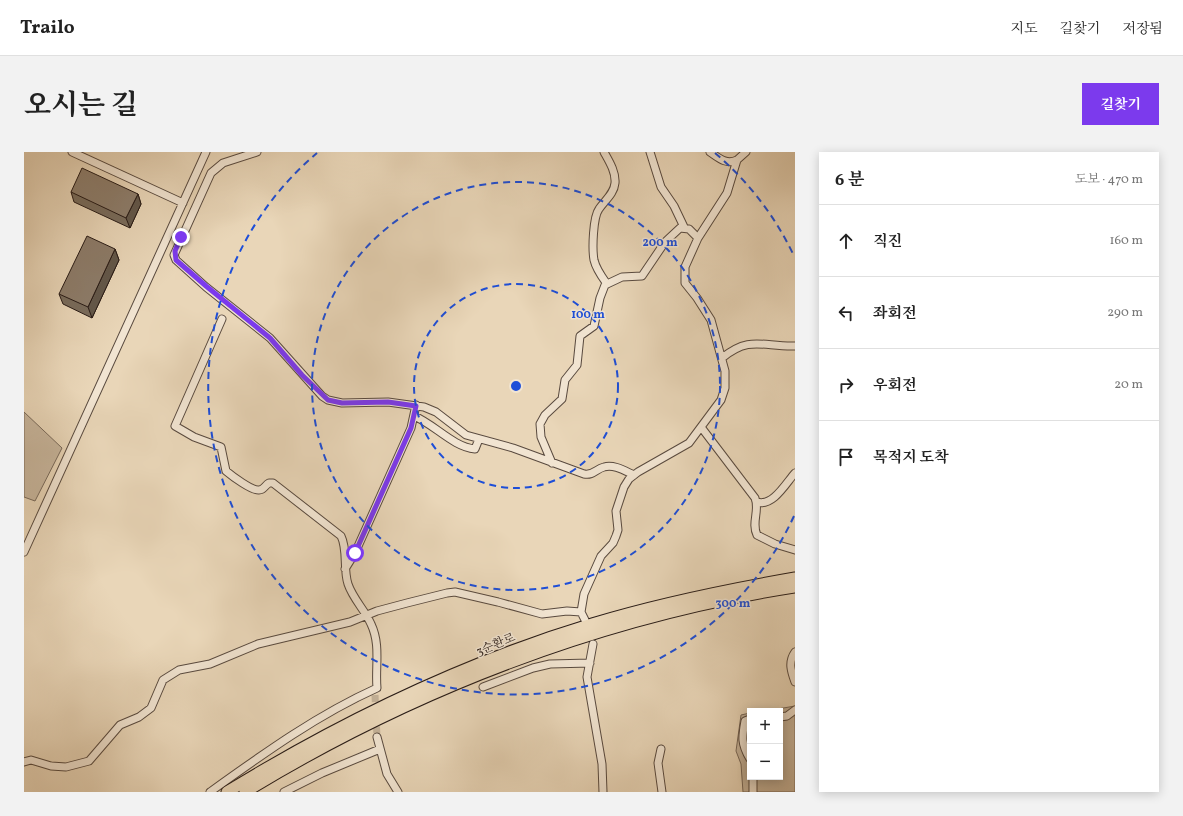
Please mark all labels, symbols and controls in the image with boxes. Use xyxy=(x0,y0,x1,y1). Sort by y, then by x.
text: Trailo xyxy=(20,15,75,41)
text: 지도 xyxy=(1011,20,1038,39)
text: 길찾기 xyxy=(1060,20,1100,39)
text: 저장됨 xyxy=(1122,20,1163,39)
button: 길찾기 xyxy=(1082,83,1159,125)
text: 오시는 길 xyxy=(24,87,138,126)
text: 6 분 xyxy=(835,169,864,192)
text: 도보 · 470 m xyxy=(1075,171,1143,189)
route end xyxy=(172,228,190,246)
icon: ahead xyxy=(835,230,857,252)
text: 직진 xyxy=(873,232,902,253)
text: 160 m xyxy=(1109,232,1143,250)
text: 200 m xyxy=(642,235,678,251)
icon: left xyxy=(835,302,857,324)
text: 좌회전 xyxy=(873,304,916,325)
text: 290 m xyxy=(1107,304,1143,322)
text: 100 m xyxy=(571,307,605,323)
icon: right xyxy=(835,374,857,396)
text: 우회전 xyxy=(873,376,916,397)
text: 20 m xyxy=(1114,376,1143,394)
centre of rings xyxy=(509,379,523,393)
icon: arrive xyxy=(835,446,857,468)
text: 목적지 도착 xyxy=(873,448,948,469)
route start xyxy=(346,544,364,562)
text: 300 m xyxy=(716,596,751,612)
street label: 3순환로 xyxy=(474,630,518,660)
map controls xyxy=(747,708,783,780)
button: + xyxy=(747,708,783,744)
button: − xyxy=(747,744,783,780)

